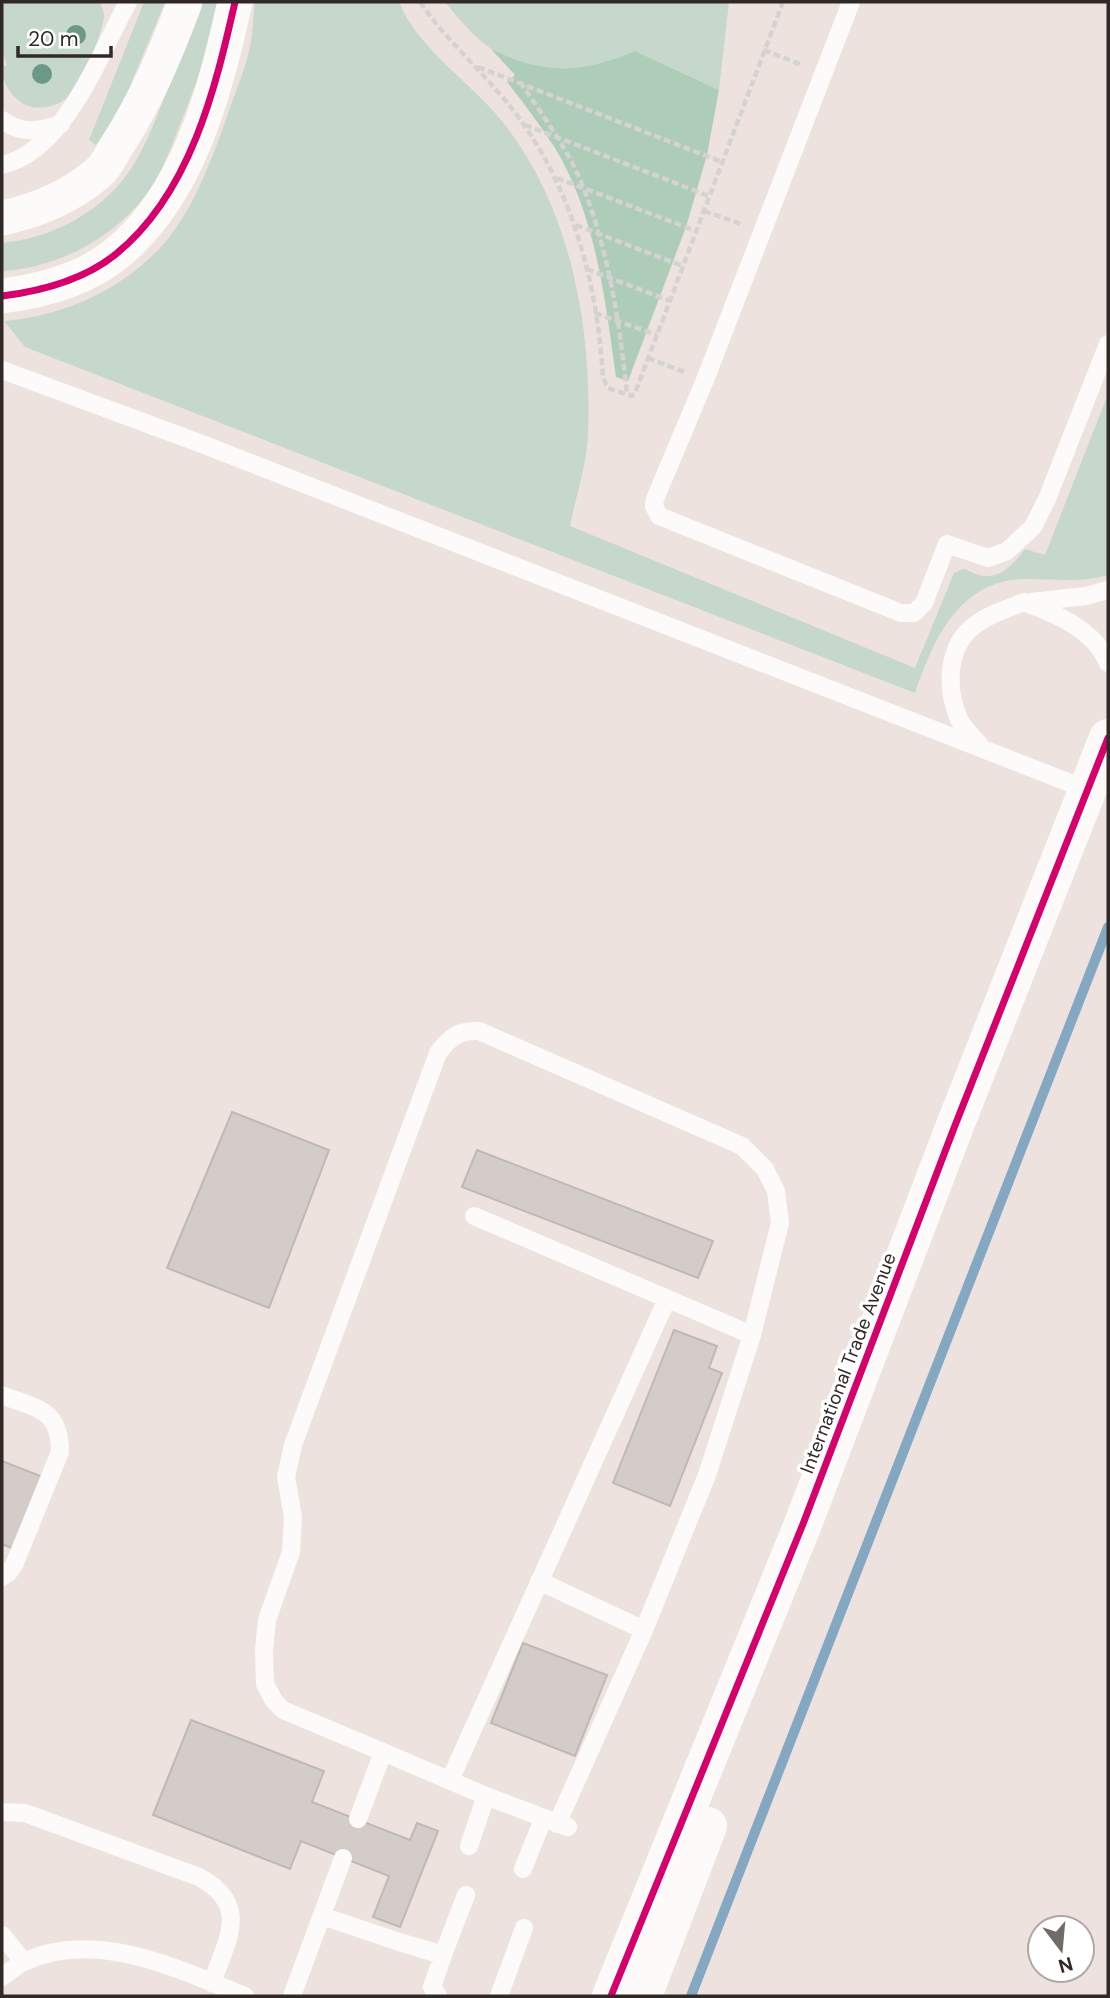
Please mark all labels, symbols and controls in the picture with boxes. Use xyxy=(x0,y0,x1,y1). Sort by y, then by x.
scale bar xyxy=(18,14,110,58)
text: 20 m xyxy=(28,25,79,53)
street label: International Trade Avenue xyxy=(794,1249,902,1477)
north arrow xyxy=(1026,1914,1096,1984)
text: N xyxy=(1055,1951,1076,1979)

